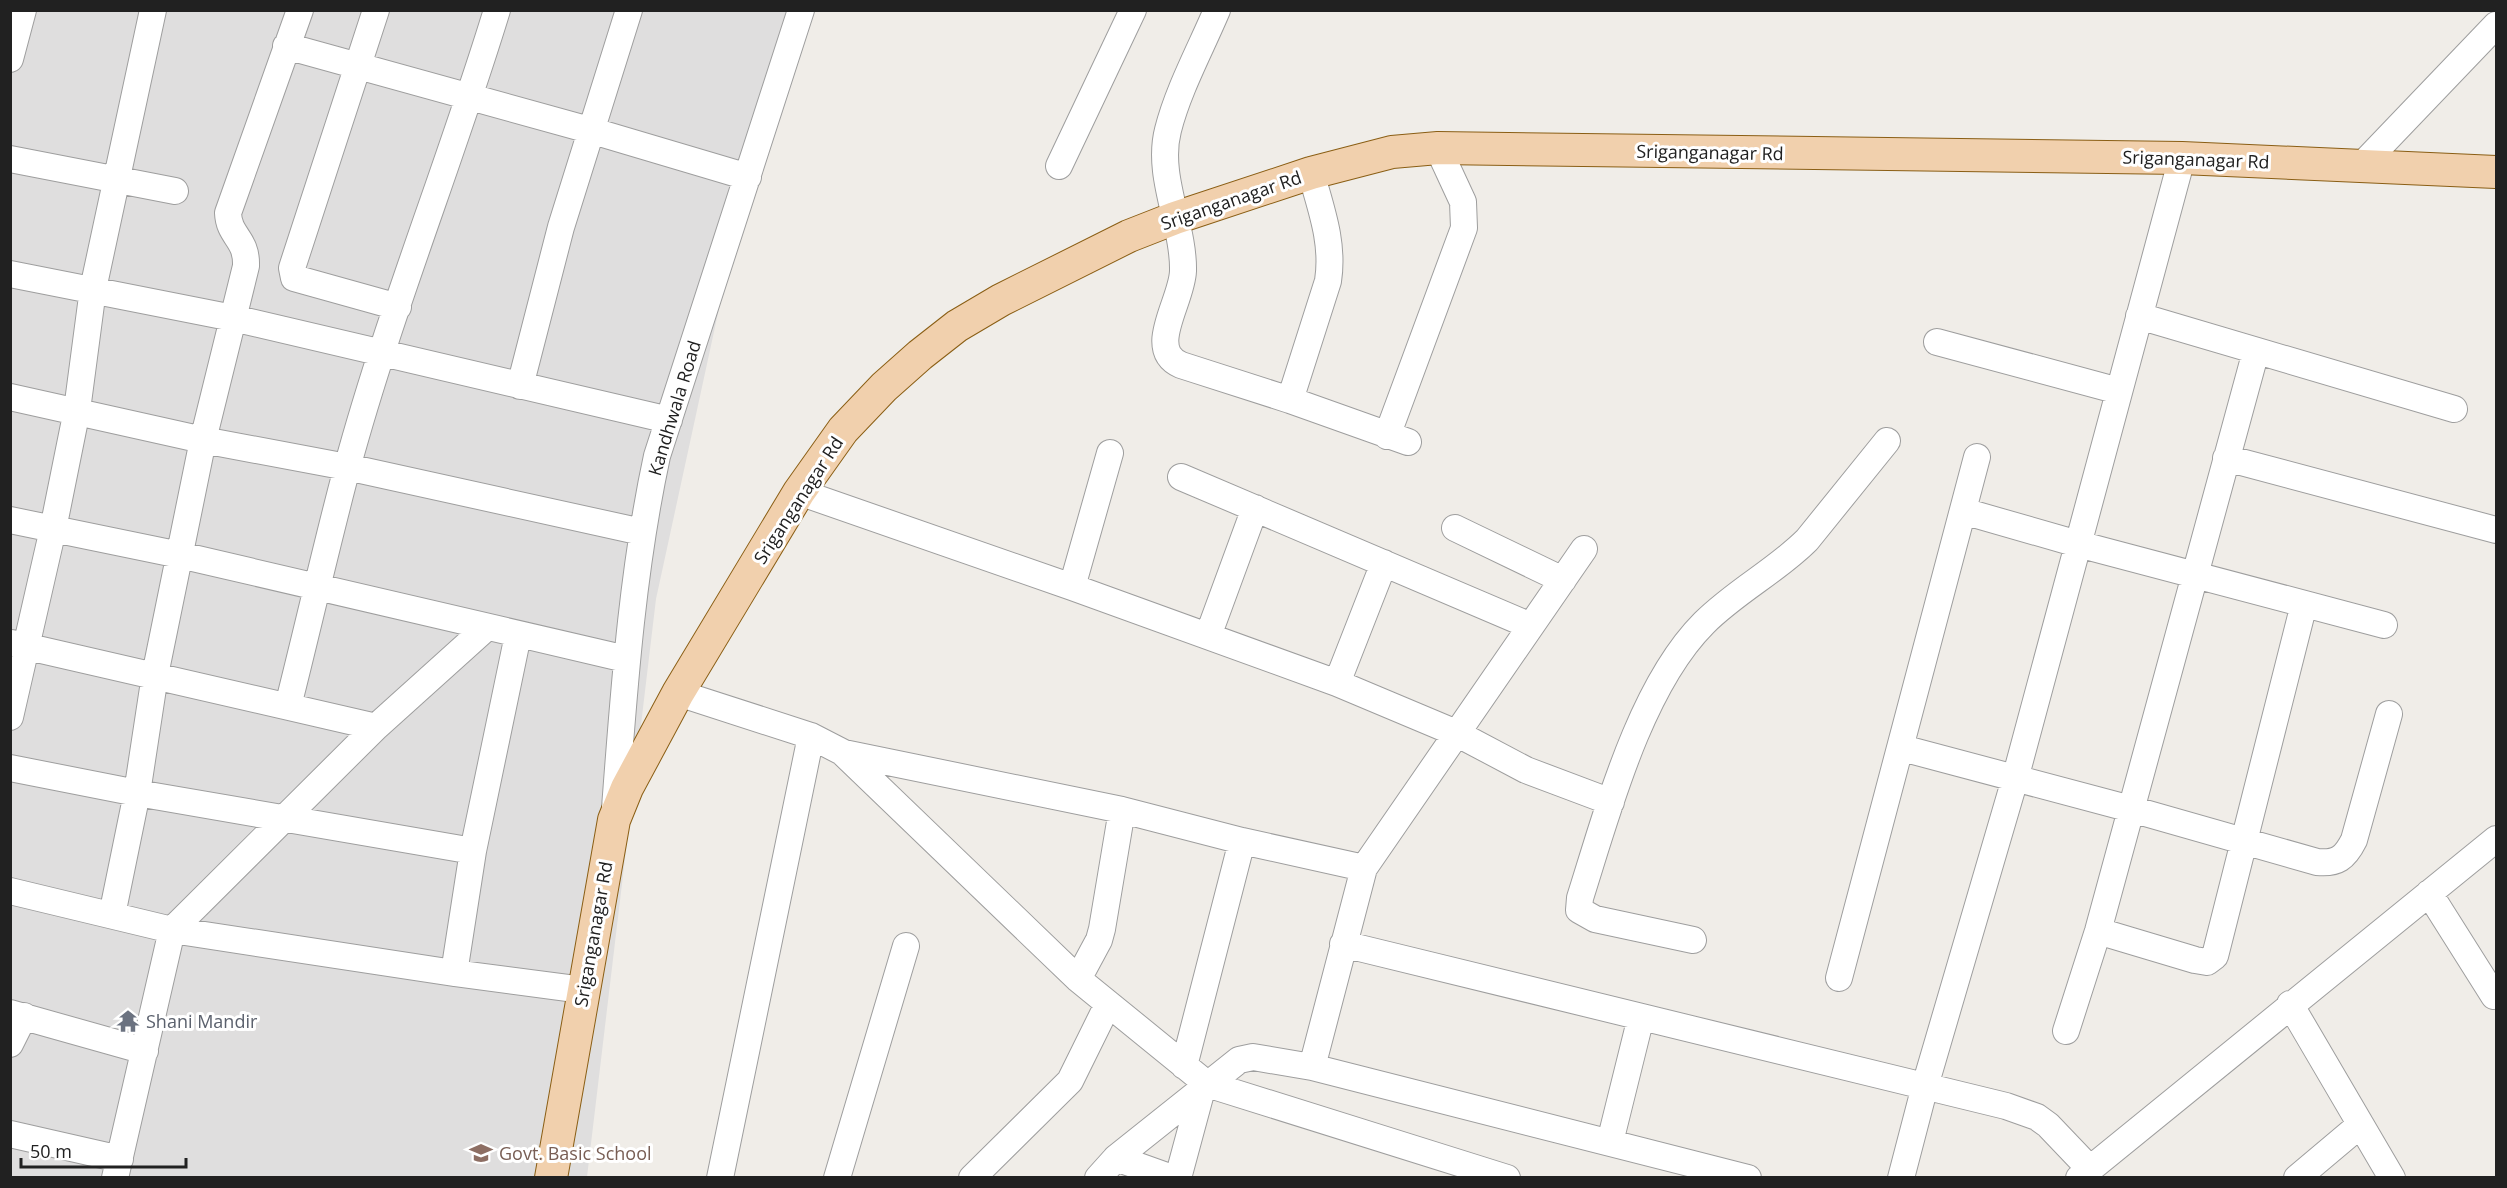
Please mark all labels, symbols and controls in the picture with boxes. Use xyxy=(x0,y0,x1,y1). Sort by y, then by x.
street label: Sriganganagar Rd xyxy=(1636,139,1784,165)
street label: Sriganganagar Rd xyxy=(2122,144,2270,174)
street label: Sriganganagar Rd xyxy=(1157,165,1305,235)
street label: Kandhwala Road xyxy=(642,337,706,479)
street label: Sriganganagar Rd xyxy=(748,432,848,568)
street label: Sriganganagar Rd xyxy=(568,859,618,1009)
temple icon: Shani Mandir xyxy=(115,1008,141,1034)
place label: Shani Mandir xyxy=(146,1009,258,1033)
scale bar xyxy=(21,1131,186,1169)
text: 50 m xyxy=(30,1139,72,1163)
school or university icon: Govt. Basic School xyxy=(468,1140,494,1166)
place label: Govt. Basic School xyxy=(499,1141,652,1165)

